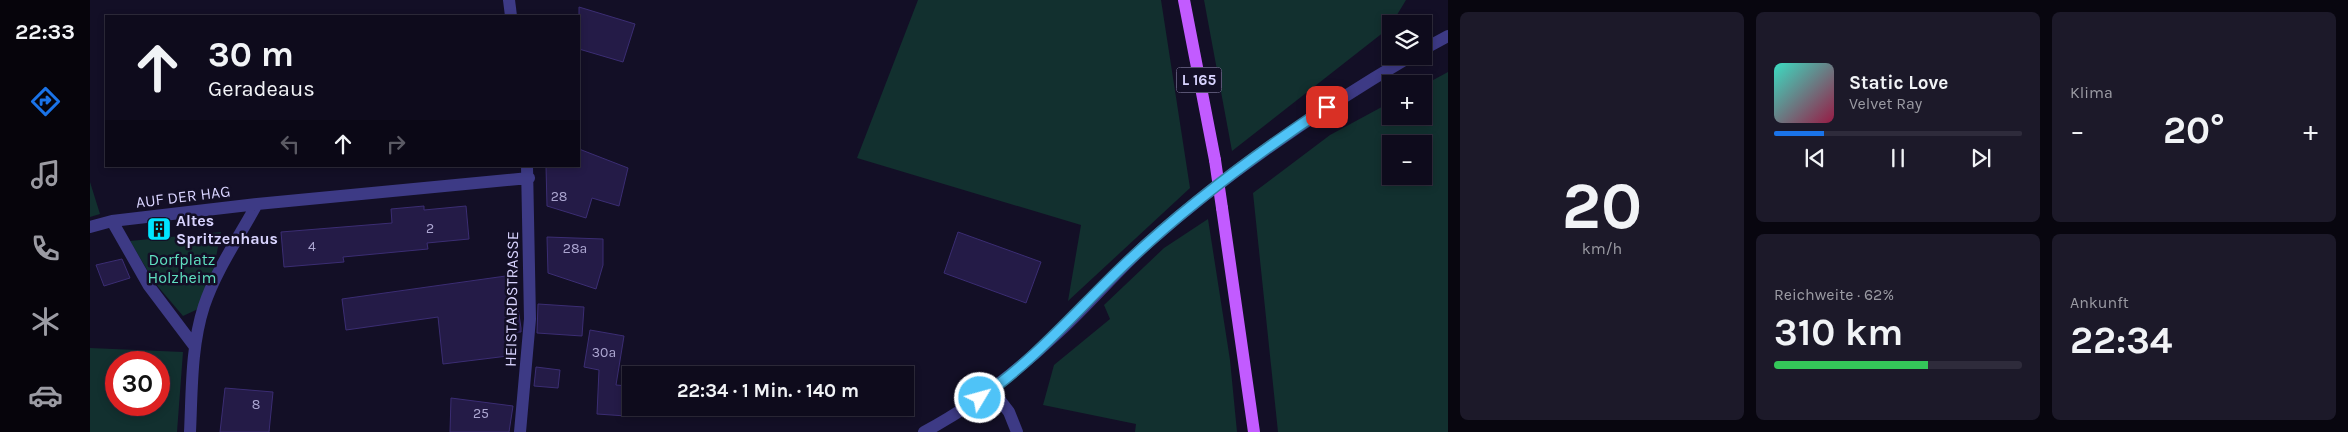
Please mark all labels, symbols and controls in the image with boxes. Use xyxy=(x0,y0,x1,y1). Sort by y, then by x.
map controls xyxy=(1382,15,1432,185)
button: layers xyxy=(1382,15,1432,65)
text: 22:33 xyxy=(15,19,75,45)
text: 30 m xyxy=(208,34,294,75)
icon: ahead xyxy=(125,35,190,100)
road number: L 165 xyxy=(1176,68,1222,92)
text: Static Love xyxy=(1849,72,1948,94)
button: + xyxy=(1382,75,1432,125)
text: Geradeaus xyxy=(208,76,315,102)
text: Klima xyxy=(2070,83,2113,102)
icon: directions xyxy=(28,84,63,119)
pin xyxy=(1306,86,1348,128)
icon: arrive xyxy=(1313,93,1341,121)
text: Velvet Ray xyxy=(1849,94,1922,113)
text: 20° xyxy=(2163,108,2225,153)
text: − xyxy=(2070,114,2085,147)
text: + xyxy=(2303,114,2318,147)
icon: left xyxy=(276,130,304,158)
icon: ahead xyxy=(329,130,357,158)
icon: right xyxy=(382,130,410,158)
button: − xyxy=(1382,135,1432,185)
icon: previous xyxy=(1801,144,1829,172)
icon: pause xyxy=(1884,144,1912,172)
icon: next xyxy=(1967,144,1995,172)
icon: music xyxy=(28,157,63,192)
text: 20 xyxy=(1562,168,1642,244)
street label: AUF DER HAG xyxy=(135,181,231,212)
house number: 28 xyxy=(551,188,567,205)
place label: Altes Spritzenhaus xyxy=(176,211,278,248)
building icon: Altes Spritzenhaus xyxy=(146,216,172,242)
house number: 2 xyxy=(426,220,434,237)
icon: phone xyxy=(28,231,63,266)
street label: HEISTARDSTRASSE xyxy=(501,231,522,367)
house number: 4 xyxy=(308,238,316,255)
text: km/h xyxy=(1582,239,1622,258)
house number: 28a xyxy=(563,240,587,257)
park label: Dorfplatz Holzheim xyxy=(147,250,217,287)
text: Reichweite · 62% xyxy=(1774,285,1894,304)
text: Ankunft xyxy=(2070,293,2129,312)
icon: climate xyxy=(28,304,63,339)
text: 310 km xyxy=(1774,310,1903,355)
text: 22:34 xyxy=(2070,318,2172,363)
house number: 30a xyxy=(592,344,616,361)
speed limit sign: 30 xyxy=(105,351,170,416)
position arrow xyxy=(953,371,1005,423)
icon: car xyxy=(28,378,63,413)
text: 22:34 · 1 Min. · 140 m xyxy=(677,380,859,402)
house number: 8 xyxy=(252,396,260,413)
house number: 25 xyxy=(473,405,489,422)

